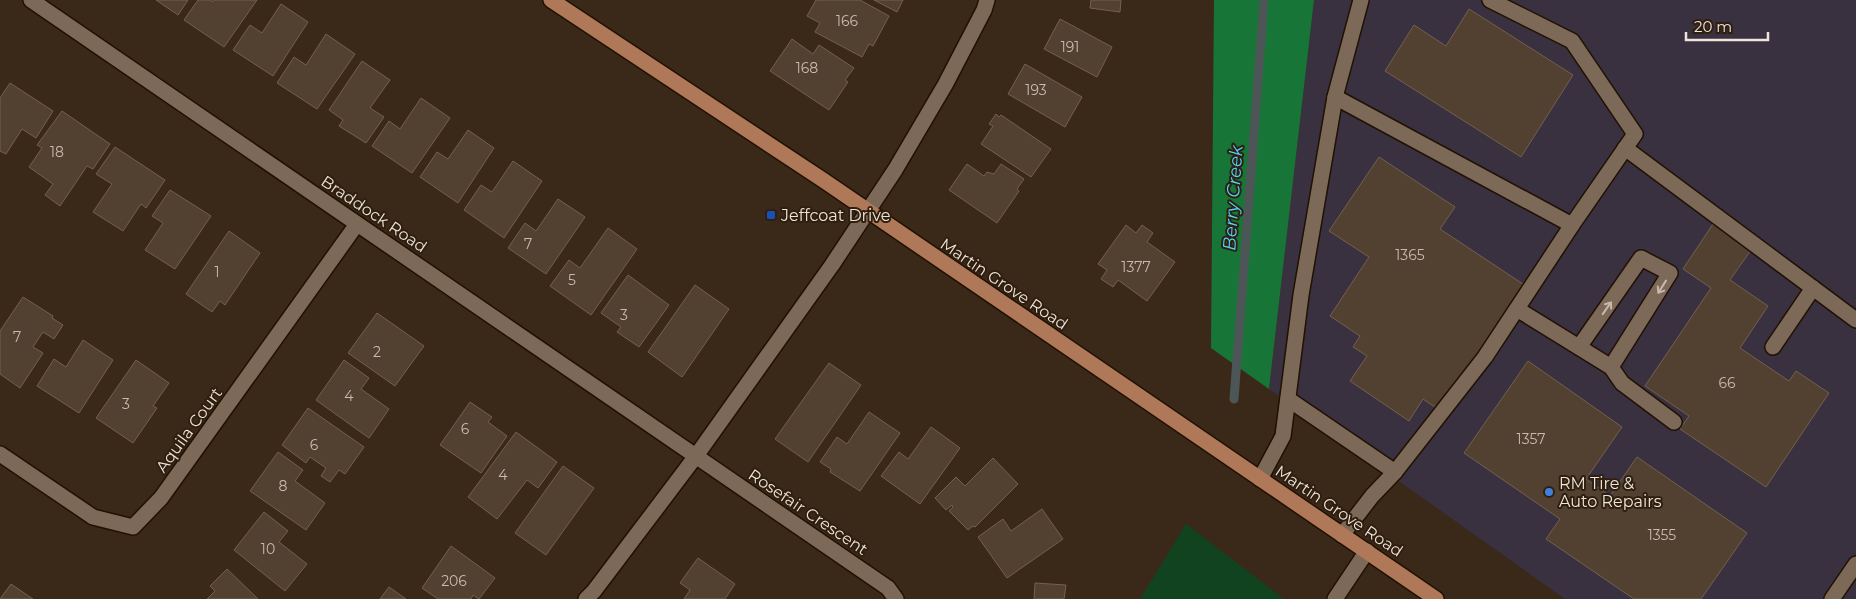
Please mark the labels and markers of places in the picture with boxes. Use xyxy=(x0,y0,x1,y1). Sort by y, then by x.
place label: Jeffcoat Drive xyxy=(780,206,890,225)
marker: Jeffcoat Drive xyxy=(765,209,777,221)
place label: RM Tire & Auto Repairs xyxy=(1559,474,1662,511)
marker: RM Tire & Auto Repairs xyxy=(1543,486,1555,498)

